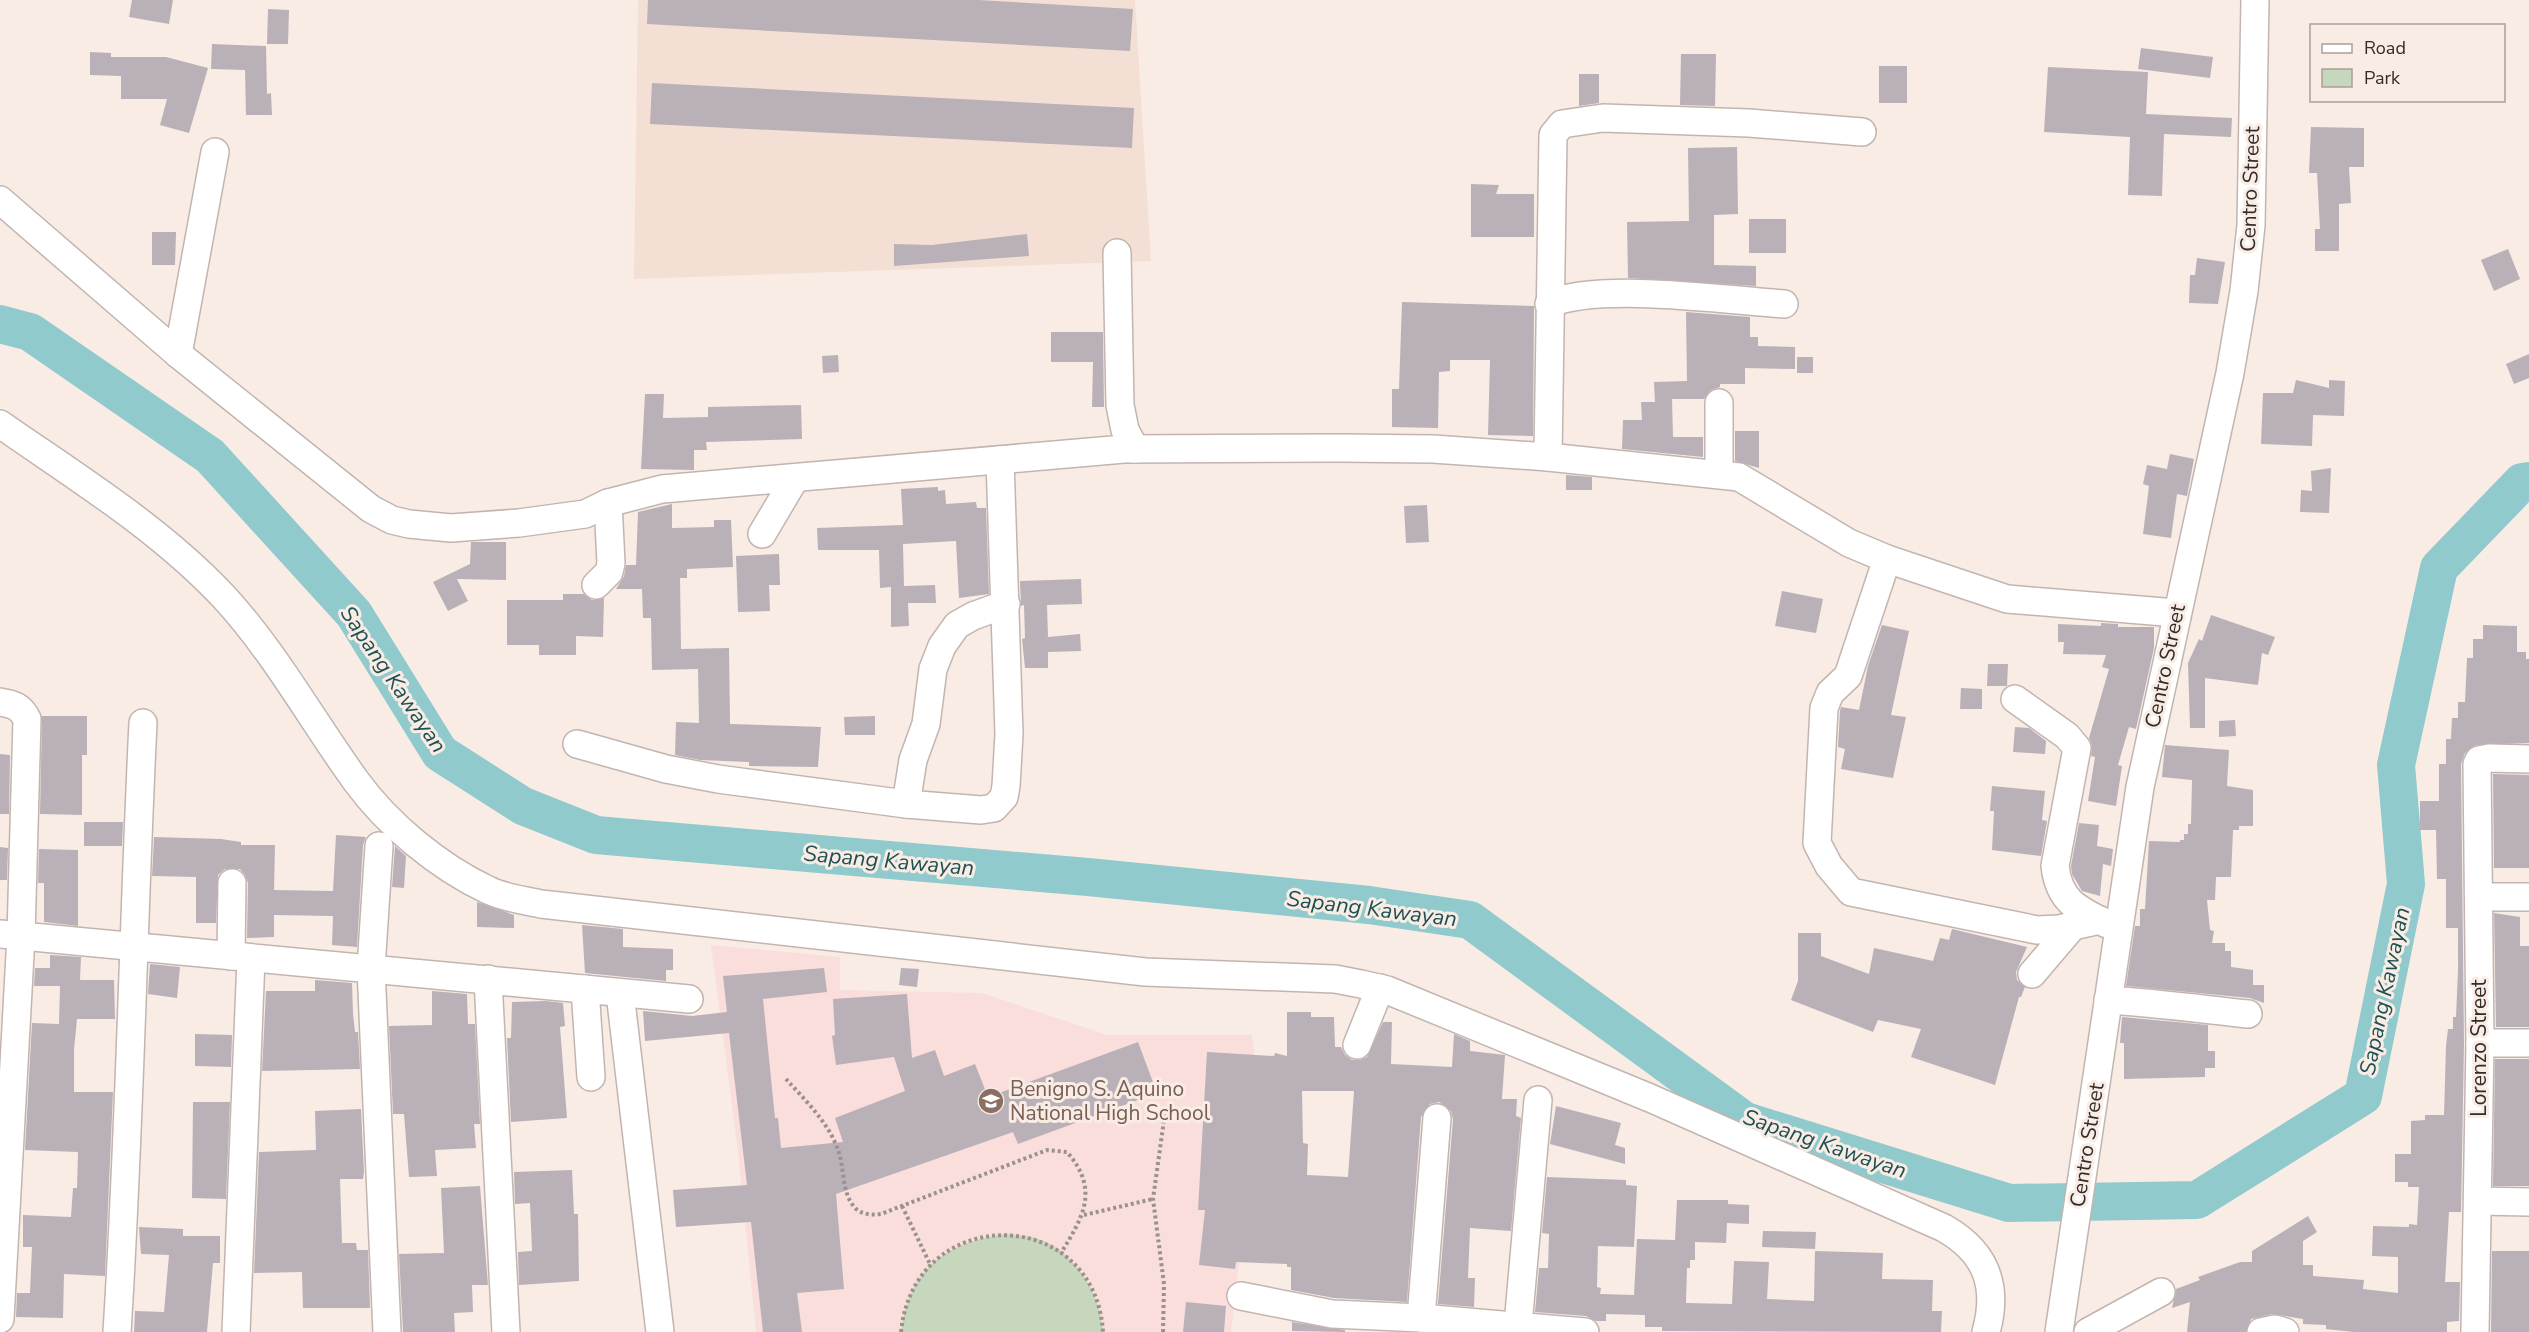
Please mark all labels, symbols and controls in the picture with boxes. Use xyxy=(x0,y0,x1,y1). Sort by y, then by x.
legend xyxy=(2310,24,2505,102)
text: Road xyxy=(2364,36,2406,60)
text: Park xyxy=(2364,66,2401,90)
street label: Centro Street xyxy=(2234,125,2266,252)
water label: Sapang Kawayan xyxy=(333,600,453,759)
street label: Centro Street xyxy=(2138,601,2192,730)
water label: Sapang Kawayan xyxy=(802,839,975,883)
water label: Sapang Kawayan xyxy=(1285,884,1459,934)
water label: Sapang Kawayan xyxy=(2353,904,2417,1078)
street label: Lorenzo Street xyxy=(2465,979,2493,1117)
place label: Benigno S. Aquino National High School xyxy=(1010,1075,1211,1127)
street label: Centro Street xyxy=(2063,1080,2111,1209)
school or university icon: Benigno S. Aquino National High School xyxy=(976,1086,1006,1116)
water label: Sapang Kawayan xyxy=(1739,1102,1910,1186)

